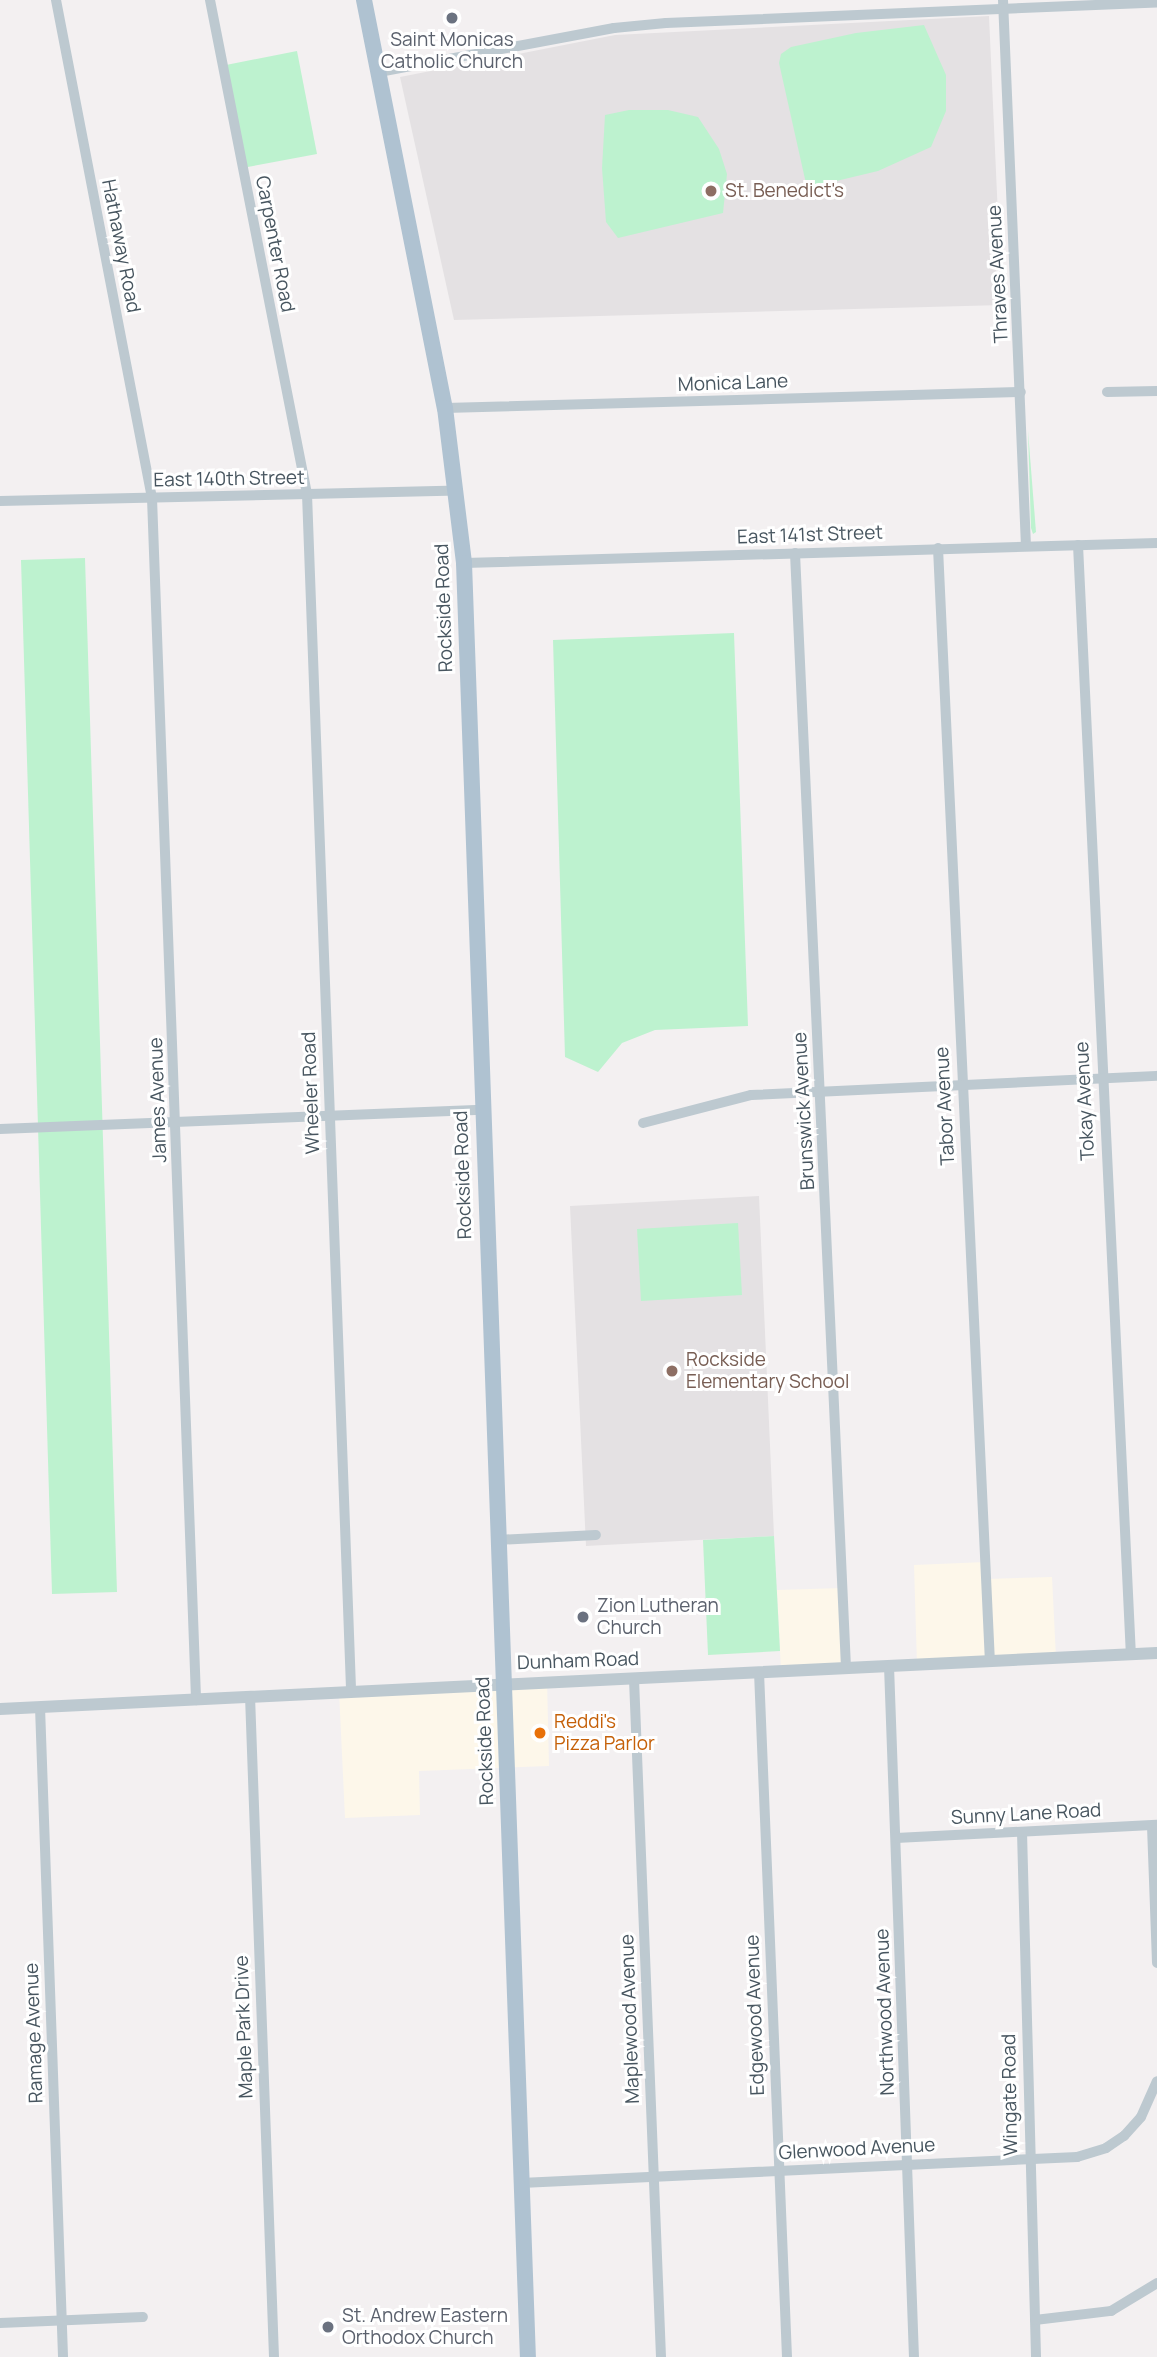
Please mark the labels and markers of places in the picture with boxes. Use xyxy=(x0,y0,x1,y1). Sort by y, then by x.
marker: Saint Monicas Catholic Church xyxy=(444,10,460,26)
place label: Saint Monicas Catholic Church xyxy=(381,29,523,73)
place label: St. Benedict's xyxy=(725,180,844,202)
marker: St. Benedict's xyxy=(703,183,719,199)
place label: Rockside Elementary School xyxy=(686,1349,849,1393)
marker: Rockside Elementary School xyxy=(664,1363,680,1379)
place label: Zion Lutheran Church xyxy=(597,1595,719,1639)
marker: Zion Lutheran Church xyxy=(575,1609,591,1625)
place label: Reddi's Pizza Parlor xyxy=(554,1711,655,1755)
marker: Reddi's Pizza Parlor xyxy=(532,1725,548,1741)
place label: St. Andrew Eastern Orthodox Church xyxy=(342,2305,508,2349)
marker: St. Andrew Eastern Orthodox Church xyxy=(320,2319,336,2335)

